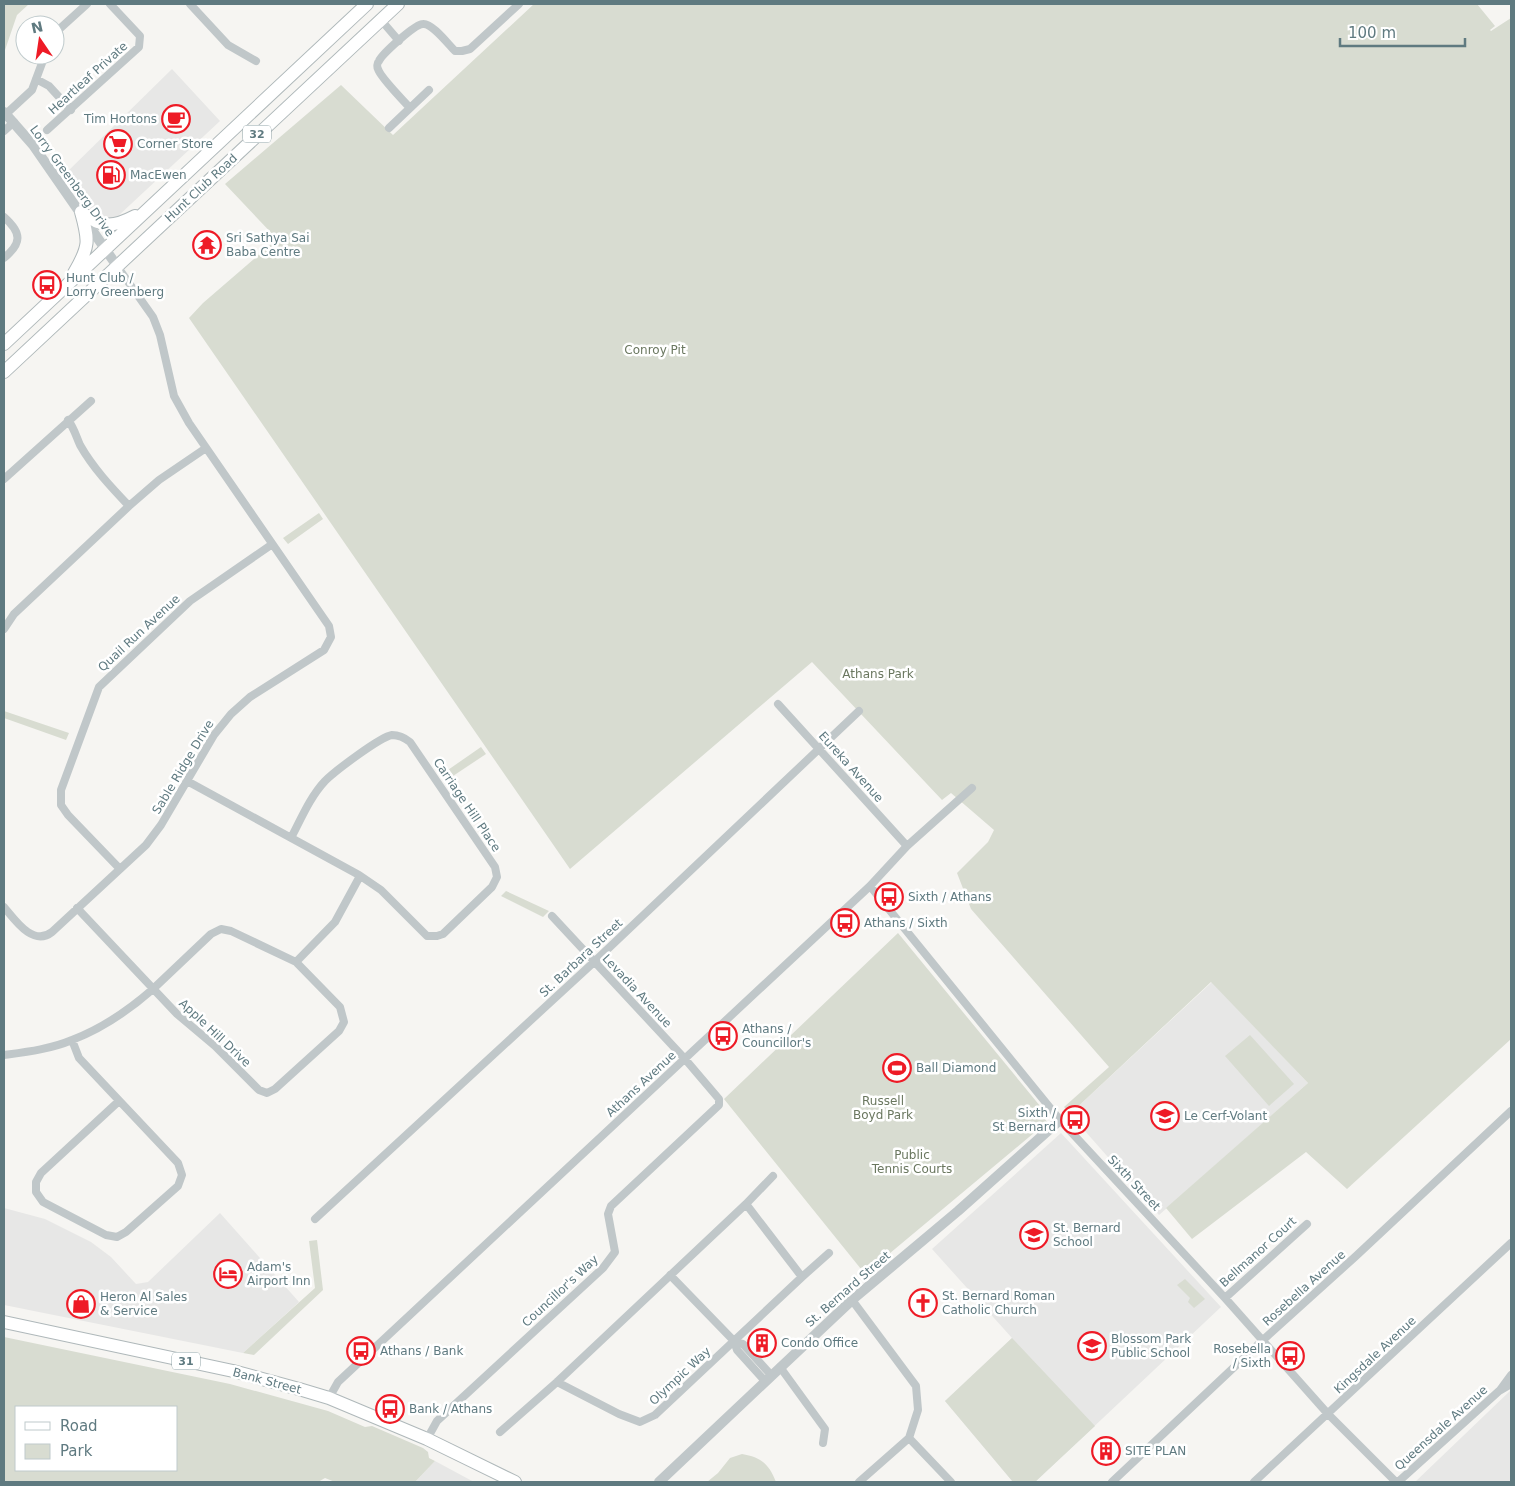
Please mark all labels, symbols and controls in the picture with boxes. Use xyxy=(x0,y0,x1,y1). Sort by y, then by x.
north arrow xyxy=(15,15,65,65)
scale bar xyxy=(1340,15,1465,47)
text: N xyxy=(30,18,45,36)
text: 100 m xyxy=(1348,24,1396,42)
street label: Heartleaf Private xyxy=(46,39,130,117)
cafe icon: Tim Hortons xyxy=(161,104,191,134)
place label: Tim Hortons xyxy=(83,112,157,126)
street label: Lorry Greenberg Drive xyxy=(27,123,117,239)
road number: 32 xyxy=(243,126,271,142)
supermarket icon: Corner Store xyxy=(103,129,133,159)
place label: Corner Store xyxy=(137,137,213,151)
street label: Hunt Club Road xyxy=(162,151,240,225)
fuel station icon: MacEwen xyxy=(96,160,126,190)
place label: MacEwen xyxy=(130,168,187,182)
temple icon: Sri Sathya Sai Baba Centre xyxy=(192,230,222,260)
place label: Sri Sathya Sai Baba Centre xyxy=(226,231,310,259)
bus stop icon: Hunt Club / Lorry Greenberg xyxy=(32,270,62,300)
place label: Hunt Club / Lorry Greenberg xyxy=(66,271,164,299)
park label: Conroy Pit xyxy=(624,343,686,357)
street label: Quail Run Avenue xyxy=(95,592,183,674)
park label: Athans Park xyxy=(842,667,914,681)
street label: Sable Ridge Drive xyxy=(149,717,217,817)
street label: Eureka Avenue xyxy=(816,729,886,805)
street label: Carriage Hill Place xyxy=(431,756,503,854)
bus stop icon: Sixth / Athans xyxy=(874,882,904,912)
place label: Sixth / Athans xyxy=(908,890,992,904)
bus stop icon: Athans / Sixth xyxy=(830,908,860,938)
street label: St. Barbara Street xyxy=(537,916,625,1000)
place label: Athans / Sixth xyxy=(864,916,948,930)
street label: Levadia Avenue xyxy=(599,951,675,1031)
street label: Apple Hill Drive xyxy=(176,996,254,1070)
bus stop icon: Athans / Councillor's xyxy=(708,1021,738,1051)
place label: Athans / Councillor's xyxy=(742,1022,811,1050)
street label: Athans Avenue xyxy=(603,1048,679,1120)
sports icon: Ball Diamond xyxy=(882,1053,912,1083)
place label: Ball Diamond xyxy=(916,1061,996,1075)
park label: Russell Boyd Park xyxy=(853,1094,913,1122)
school or university icon: Le Cerf-Volant xyxy=(1150,1101,1180,1131)
bus stop icon: Sixth / St Bernard xyxy=(1060,1105,1090,1135)
place label: Sixth / St Bernard xyxy=(992,1106,1057,1134)
place label: Le Cerf-Volant xyxy=(1184,1109,1267,1123)
park label: Public Tennis Courts xyxy=(871,1148,952,1176)
street label: Sixth Street xyxy=(1105,1152,1163,1214)
street label: Bellmanor Court xyxy=(1217,1214,1299,1290)
school or university icon: St. Bernard School xyxy=(1019,1220,1049,1250)
place label: St. Bernard School xyxy=(1053,1221,1121,1249)
street label: Rosebella Avenue xyxy=(1260,1247,1348,1329)
street label: St. Bernard Street xyxy=(803,1248,894,1330)
street label: Councillor's Way xyxy=(519,1252,601,1330)
hotel icon: Adam's Airport Inn xyxy=(213,1259,243,1289)
place label: Adam's Airport Inn xyxy=(247,1260,311,1288)
church icon: St. Bernard Roman Catholic Church xyxy=(908,1288,938,1318)
shop icon: Heron Al Sales & Service xyxy=(66,1289,96,1319)
place label: St. Bernard Roman Catholic Church xyxy=(942,1289,1055,1317)
place label: Heron Al Sales & Service xyxy=(100,1290,187,1318)
street label: Kingsdale Avenue xyxy=(1331,1313,1419,1397)
building icon: Condo Office xyxy=(747,1328,777,1358)
school or university icon: Blossom Park Public School xyxy=(1077,1331,1107,1361)
place label: Blossom Park Public School xyxy=(1111,1332,1191,1360)
bus stop icon: Athans / Bank xyxy=(346,1336,376,1366)
place label: Condo Office xyxy=(781,1336,858,1350)
bus stop icon: Rosebella / Sixth xyxy=(1275,1341,1305,1371)
place label: Rosebella / Sixth xyxy=(1213,1342,1271,1370)
place label: Athans / Bank xyxy=(380,1344,463,1358)
street label: Olympic Way xyxy=(647,1344,713,1408)
road number: 31 xyxy=(172,1352,200,1370)
street label: Bank Street xyxy=(231,1365,303,1397)
street label: Queensdale Avenue xyxy=(1392,1383,1490,1473)
bus stop icon: Bank / Athans xyxy=(375,1394,405,1424)
place label: Bank / Athans xyxy=(409,1402,492,1416)
legend xyxy=(15,1406,178,1471)
text: Road xyxy=(60,1417,98,1435)
building icon: SITE PLAN xyxy=(1091,1436,1121,1466)
text: Park xyxy=(60,1442,93,1460)
place label: SITE PLAN xyxy=(1125,1444,1186,1458)

